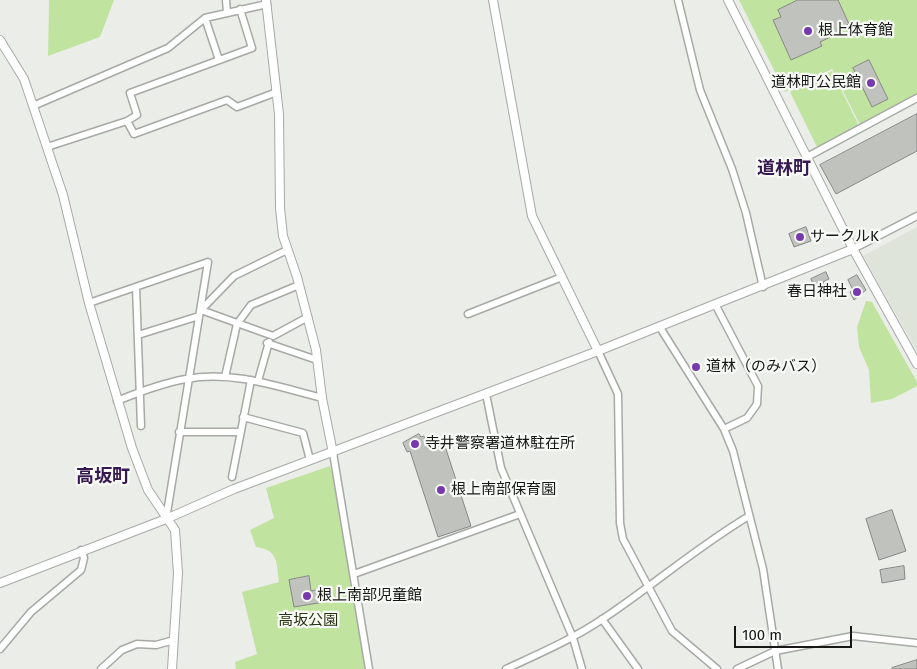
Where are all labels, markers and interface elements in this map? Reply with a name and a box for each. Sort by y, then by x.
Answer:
place label: 根上体育館 [818,22,893,40]
marker: 根上体育館 [802,25,814,37]
place label: 道林町公民館 [771,74,861,92]
marker: 道林町公民館 [865,77,877,89]
district label: 道林町 [757,158,811,180]
place label: サークルK [810,228,879,246]
marker: サークルK [794,231,806,243]
place label: 春日神社 [787,283,847,301]
marker: 春日神社 [851,286,863,298]
place label: 道林（のみバス） [706,358,826,376]
marker: 道林（のみバス） [690,361,702,373]
place label: 寺井警察署道林駐在所 [425,435,575,453]
marker: 寺井警察署道林駐在所 [409,438,421,450]
district label: 高坂町 [76,466,130,488]
place label: 根上南部保育園 [451,481,556,499]
marker: 根上南部保育園 [435,484,447,496]
place label: 根上南部児童館 [317,587,422,605]
marker: 根上南部児童館 [301,590,313,602]
park label: 高坂公園 [278,612,338,630]
scale bar [737,616,854,648]
text: 100 m [742,626,782,644]

